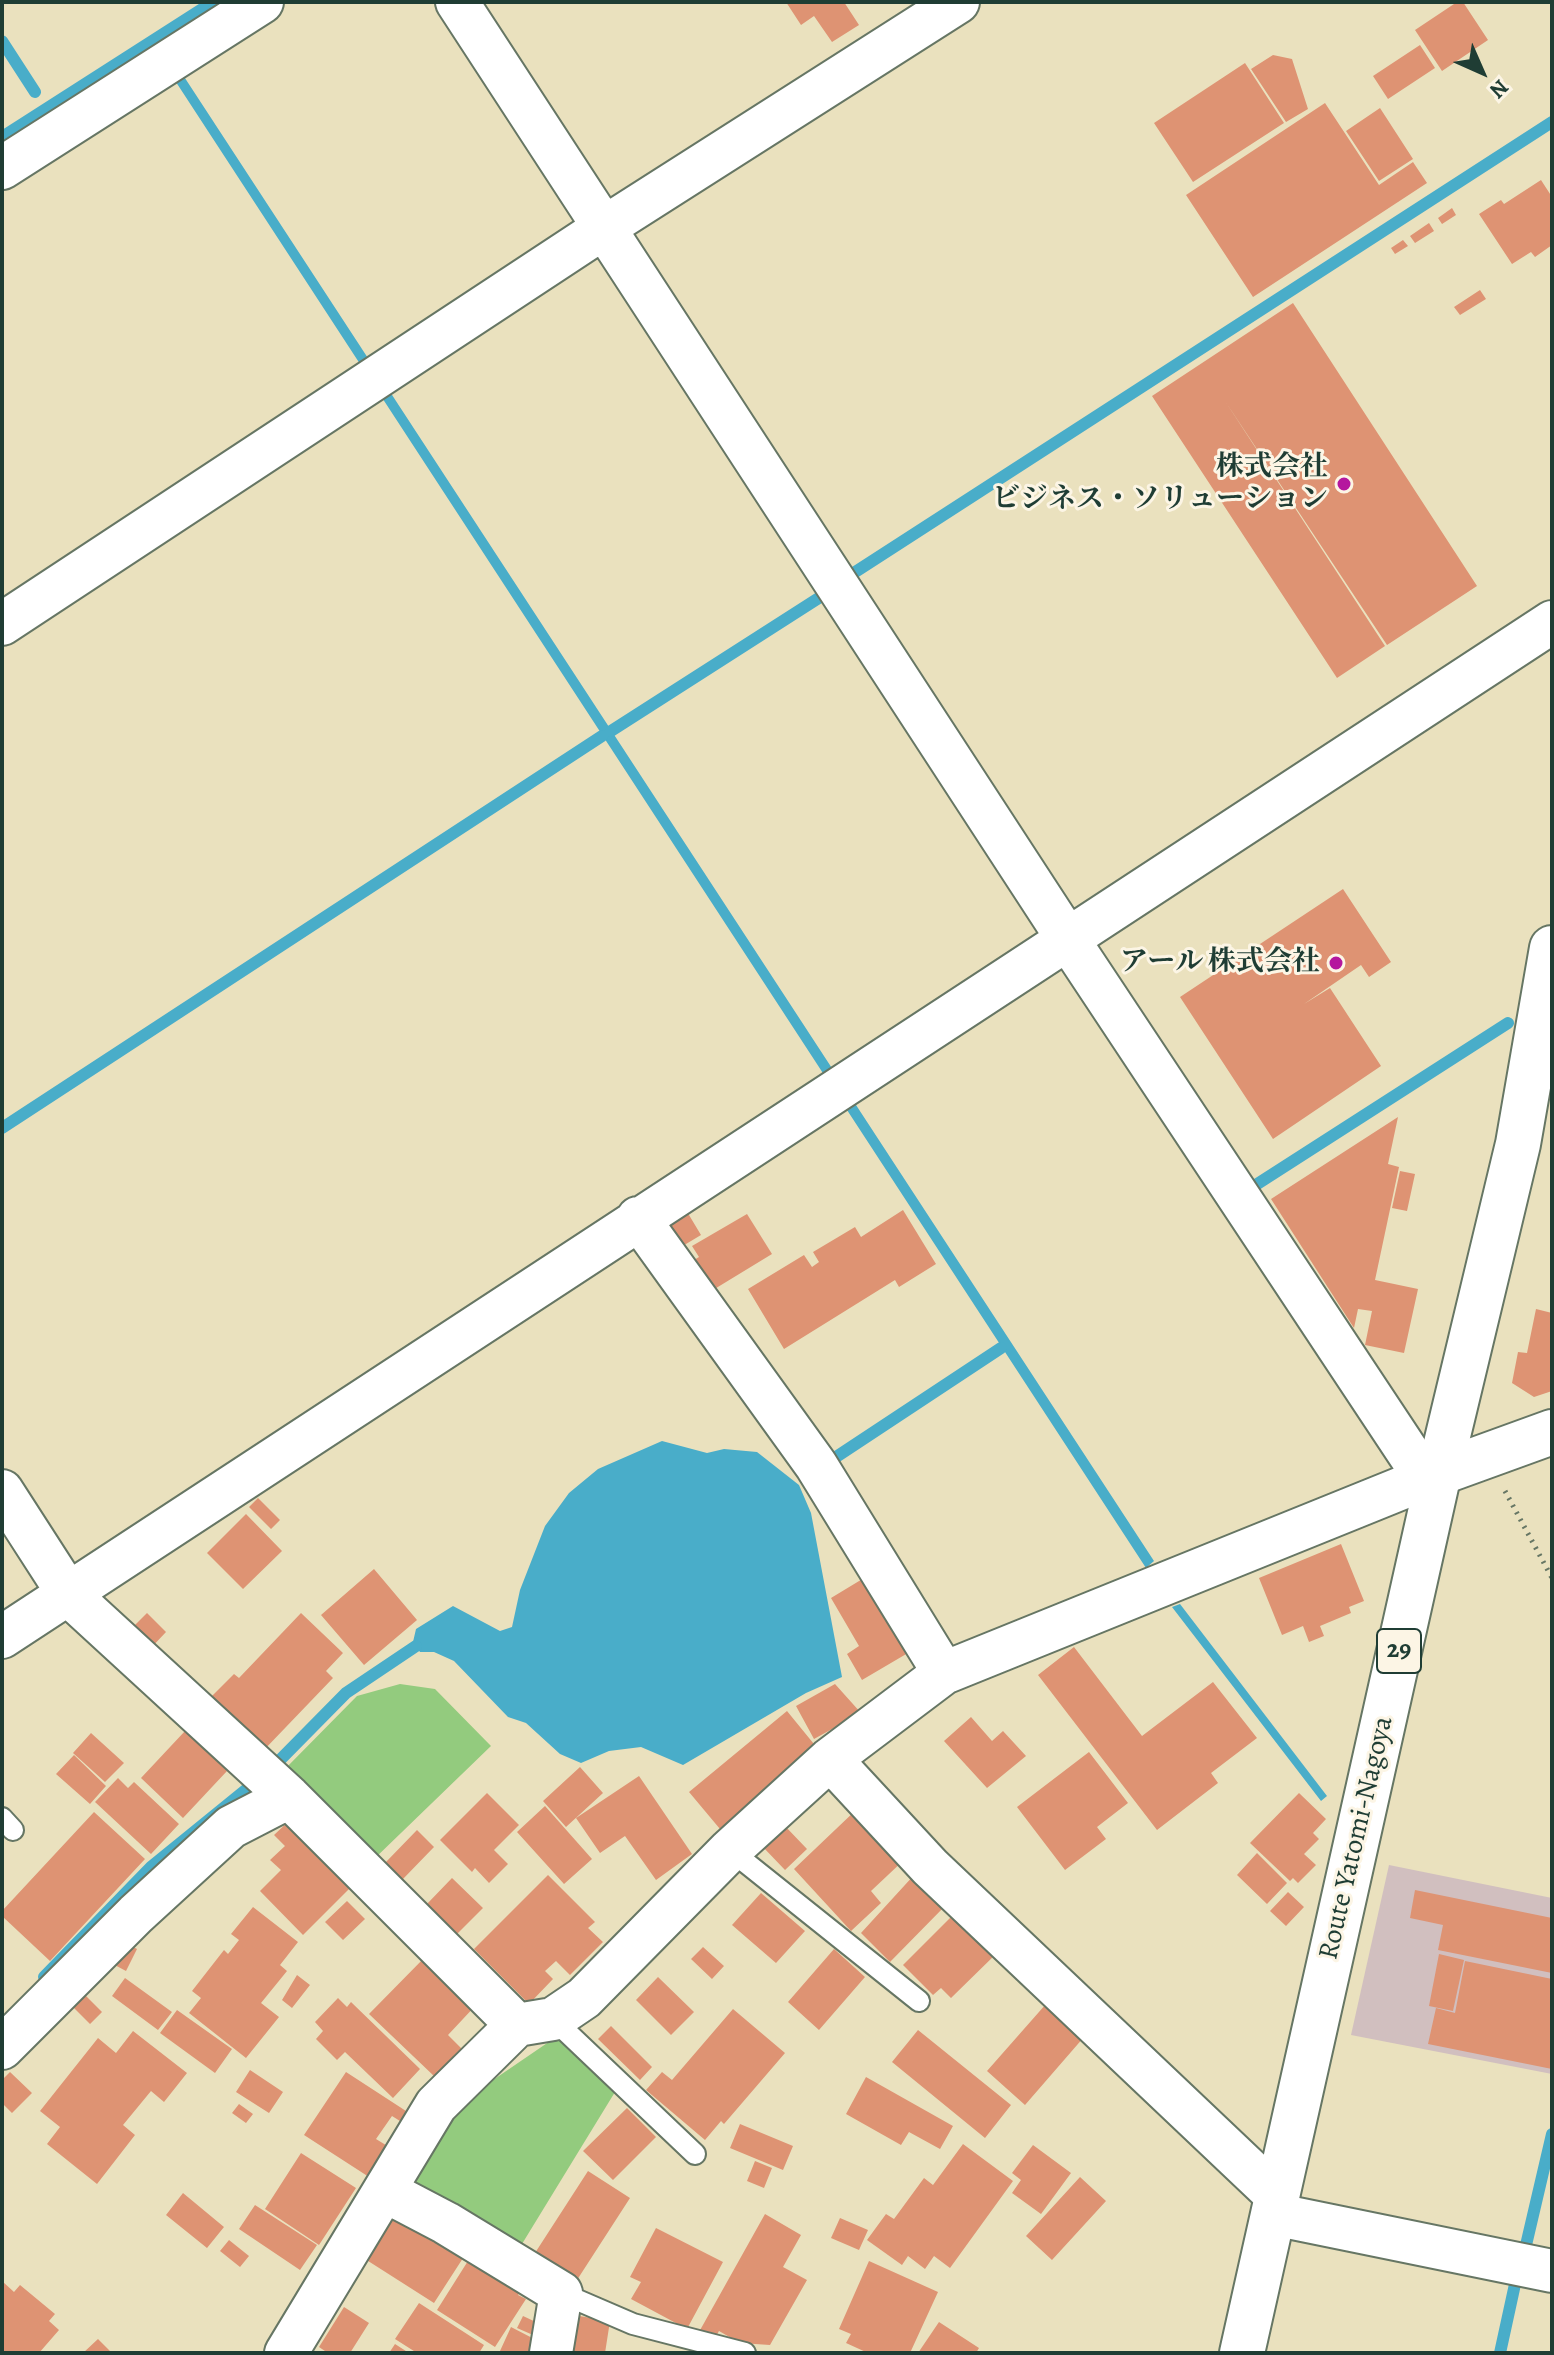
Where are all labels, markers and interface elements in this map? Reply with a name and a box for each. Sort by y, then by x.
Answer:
north arrow [1442,32,1522,112]
text: N [1483,73,1515,105]
place label: 株式会社 ビジネス・ソリューション [992,451,1328,517]
marker: 株式会社 ビジネス・ソリューション [1335,475,1353,493]
place label: アール 株式会社 [1120,946,1320,980]
marker: アール 株式会社 [1327,954,1345,972]
road number: 29 [1377,1629,1421,1673]
street label: Route Yatomi-Nagoya [1313,1713,1401,1963]

